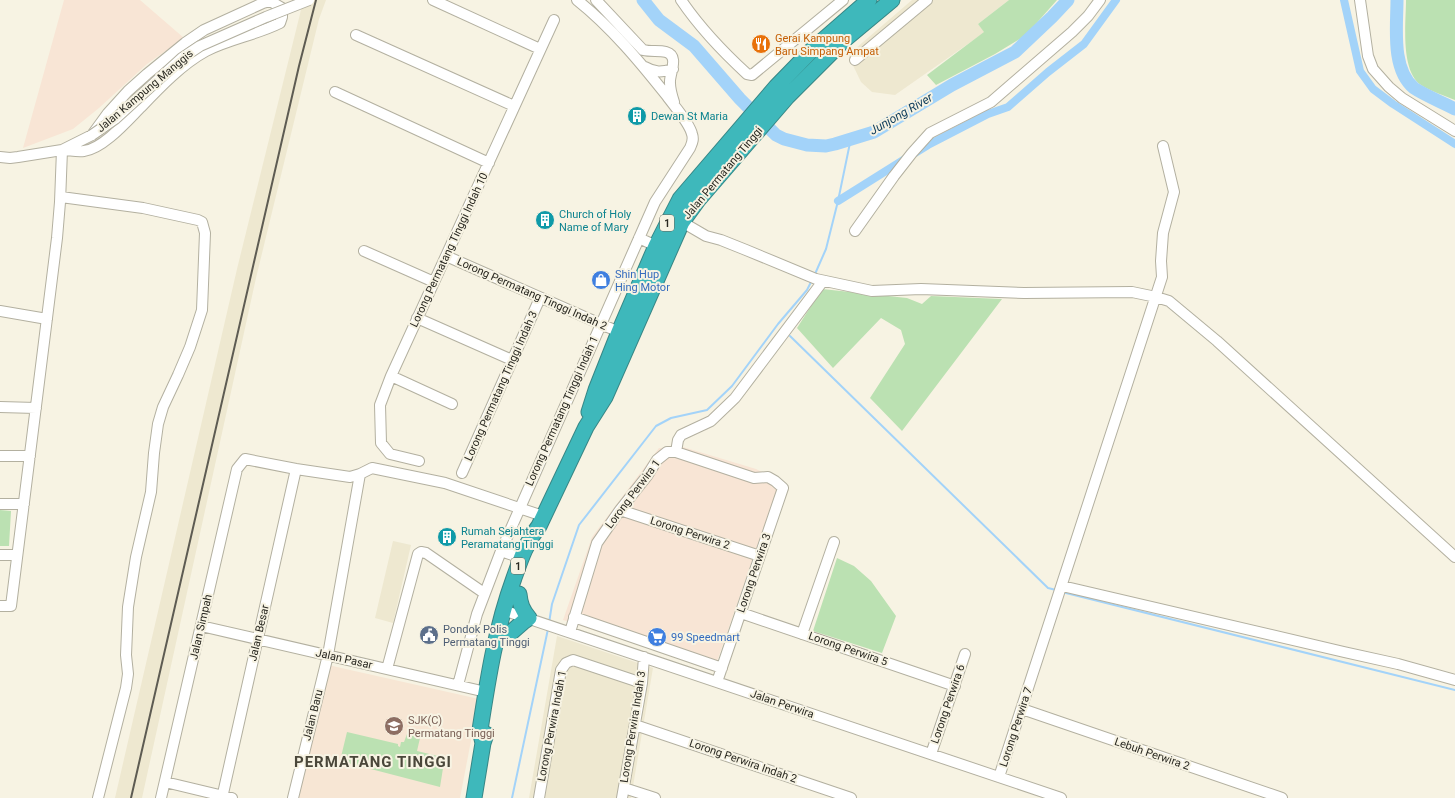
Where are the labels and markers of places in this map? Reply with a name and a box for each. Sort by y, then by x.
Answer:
place label: Gerai Kampung Baru Simpang Ampat [775,32,879,58]
restaurant icon: Gerai Kampung Baru Simpang Ampat [750,33,772,55]
building icon: Dewan St Maria [626,105,648,127]
place label: Dewan St Maria [651,110,728,123]
place label: Church of Holy Name of Mary [559,208,632,234]
building icon: Church of Holy Name of Mary [534,209,556,231]
place label: Shin Hup Hing Motor [615,268,670,294]
shop icon: Shin Hup Hing Motor [590,269,612,291]
place label: Rumah Sejahtera Peramatang Tinggi [461,525,554,551]
building icon: Rumah Sejahtera Peramatang Tinggi [436,526,458,548]
place label: Pondok Polis Permatang Tinggi [443,623,530,649]
public building icon: Pondok Polis Permatang Tinggi [418,624,440,646]
supermarket icon: 99 Speedmart [646,626,668,648]
place label: 99 Speedmart [671,631,740,644]
place label: SJK(C) Permatang Tinggi [408,714,495,740]
school or university icon: SJK(C) Permatang Tinggi [383,715,405,737]

